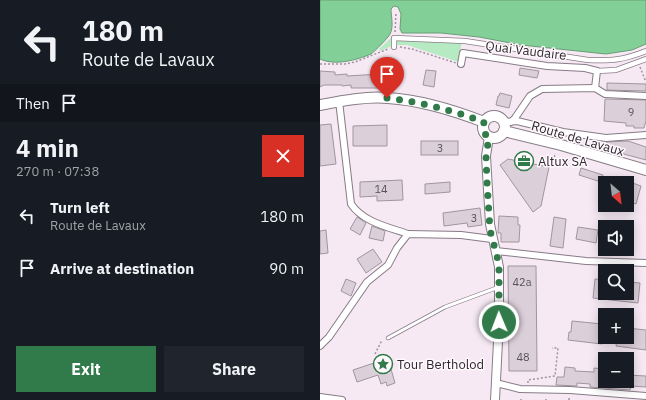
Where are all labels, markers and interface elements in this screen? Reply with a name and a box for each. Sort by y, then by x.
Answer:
text: 180 m [82,12,164,49]
icon: left [16,16,68,68]
street label: Quai Vaudaire [485,37,567,64]
text: Route de Lavaux [82,48,215,71]
pin [370,57,404,98]
icon: arrive [376,63,398,85]
icon: arrive [58,92,80,114]
text: Then [16,94,50,113]
house number: 9 [628,105,634,119]
street label: Route de Lavaux [529,117,627,160]
text: 4 min [16,132,79,164]
button: close [262,135,304,177]
house number: 3 [437,141,443,155]
office icon: Altux SA [513,150,535,172]
place label: Altux SA [538,153,588,170]
text: 270 m · 07:38 [16,163,99,180]
north arrow [598,176,634,212]
map controls [598,176,634,388]
house number: 14 [374,182,388,196]
text: Turn left [50,198,110,217]
icon: left [16,205,38,227]
text: 180 m [260,207,304,226]
house number: 3 [471,211,477,225]
text: Route de Lavaux [50,217,146,234]
button: sound [598,220,634,256]
icon: arrive [16,257,38,279]
text: Arrive at destination [50,259,194,278]
text: 90 m [269,259,304,278]
button: search [598,264,634,300]
house number: 42a [512,275,532,289]
position arrow [478,301,520,343]
button: + [598,308,634,344]
button: Exit [16,346,156,392]
button: Share [164,346,304,392]
house number: 48 [516,350,530,364]
button: − [598,352,634,388]
place icon: Tour Bertholod [372,353,394,375]
place label: Tour Bertholod [397,356,484,373]

